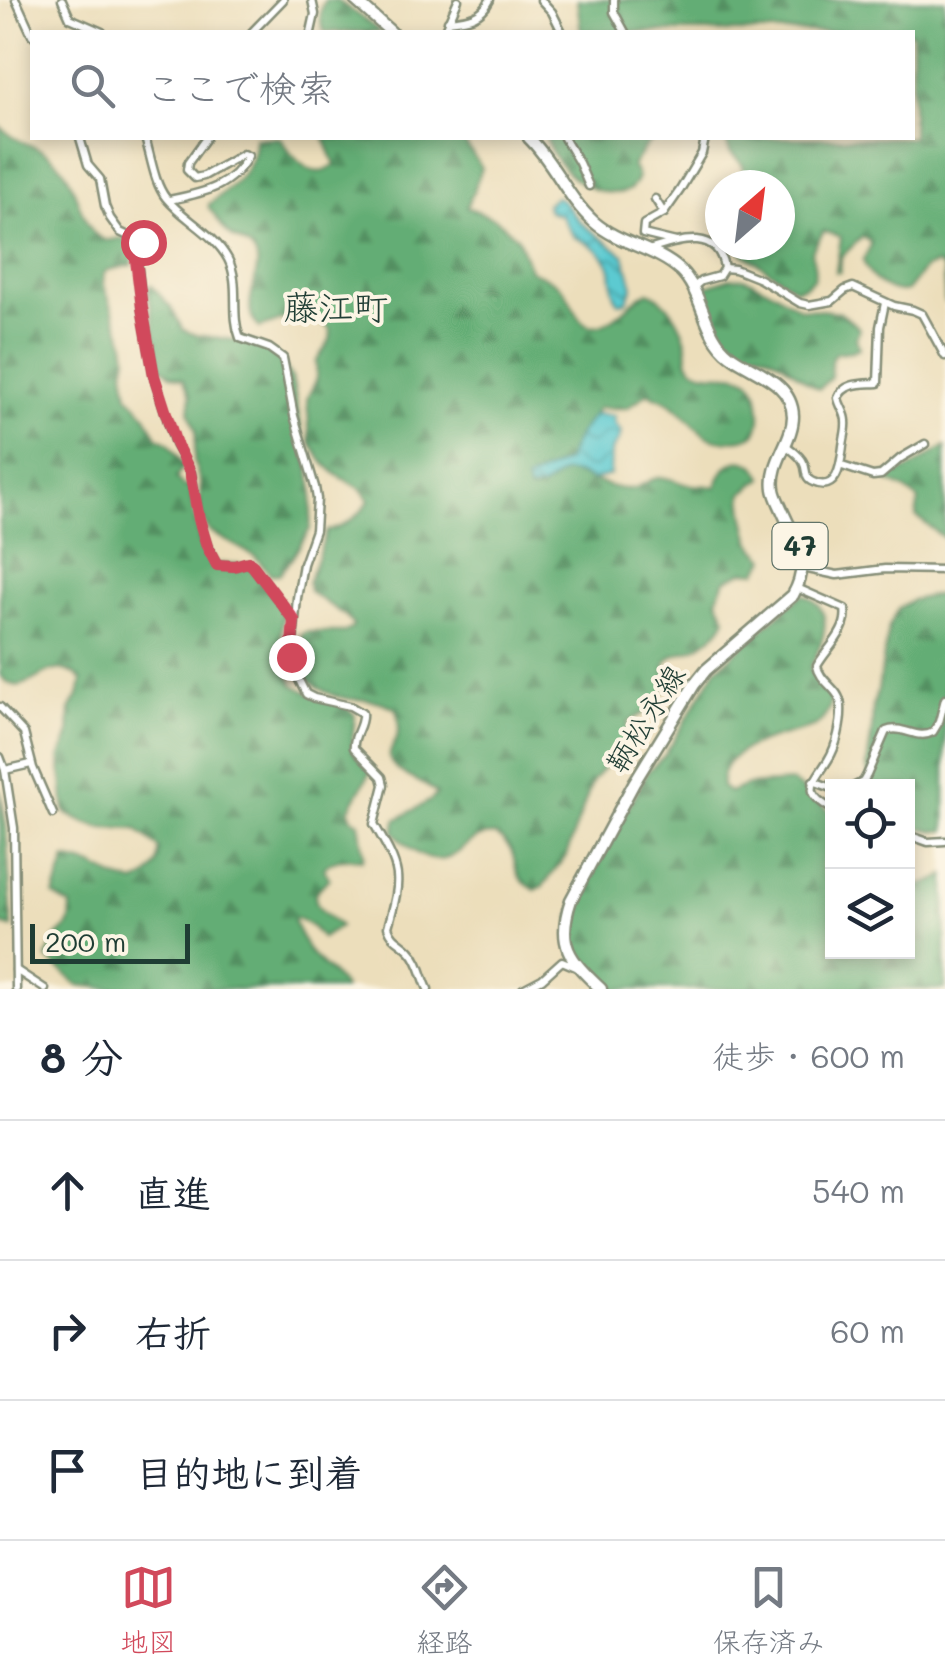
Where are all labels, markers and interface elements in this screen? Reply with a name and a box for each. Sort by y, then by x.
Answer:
search box [30,30,915,140]
icon: search [65,58,120,113]
text: ここで検索 [145,62,335,112]
north arrow [705,170,795,260]
route start [121,220,167,266]
district label: 藤江町 [283,283,389,329]
road number: 47 [772,523,828,569]
route end [269,635,315,681]
street label: 鞆松永線 [596,656,693,779]
map controls [825,779,915,959]
button: locate [825,779,915,869]
button: layers [825,869,915,959]
scale bar [30,919,190,964]
text: 200 m [45,923,126,959]
text: 8 分 [40,1029,123,1084]
text: 徒歩 · 600 m [712,1034,905,1076]
icon: ahead [40,1163,95,1218]
text: 直進 [135,1167,211,1217]
text: 540 m [812,1169,905,1211]
icon: right [40,1303,95,1358]
text: 右折 [135,1307,211,1357]
text: 60 m [830,1309,905,1351]
icon: arrive [40,1443,95,1498]
text: 目的地に到着 [135,1447,363,1497]
tab: 地図 [120,1560,176,1660]
tab: 経路 [416,1560,473,1660]
tab: 保存済み [713,1560,825,1660]

